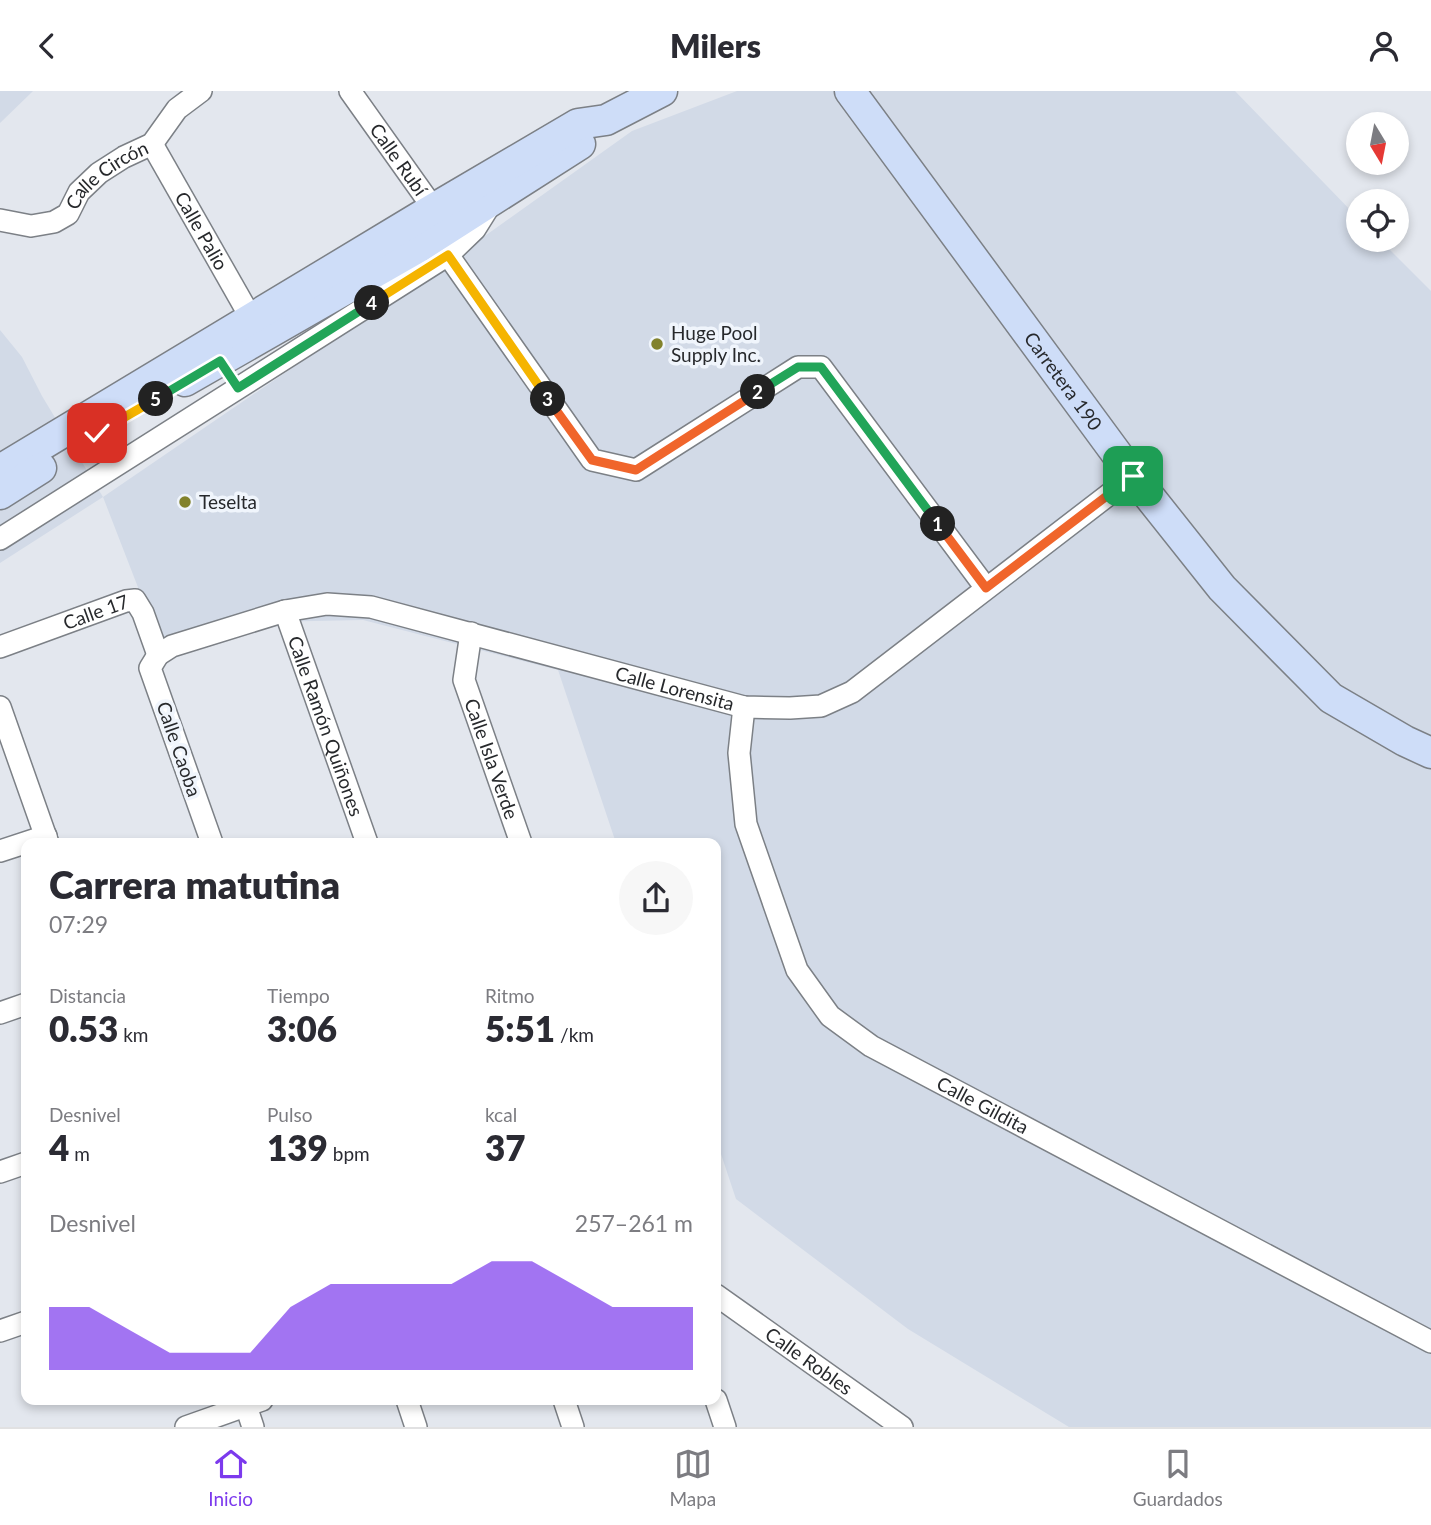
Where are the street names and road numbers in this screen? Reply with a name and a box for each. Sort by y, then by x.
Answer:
street label: Calle Rubí [366,119,433,201]
street label: Calle Circón [60,136,151,213]
street label: Calle Palio [171,187,233,274]
street label: Carretera 190 [1020,327,1107,435]
street label: Calle 17 [60,589,132,634]
street label: Calle Ramón Quiñones [284,633,369,819]
street label: Calle Lorensita [613,661,737,715]
street label: Calle Isla Verde [460,695,524,822]
street label: Calle Caoba [152,698,206,799]
street label: Calle Gildita [933,1071,1033,1138]
street label: Calle Robles [761,1322,857,1399]

